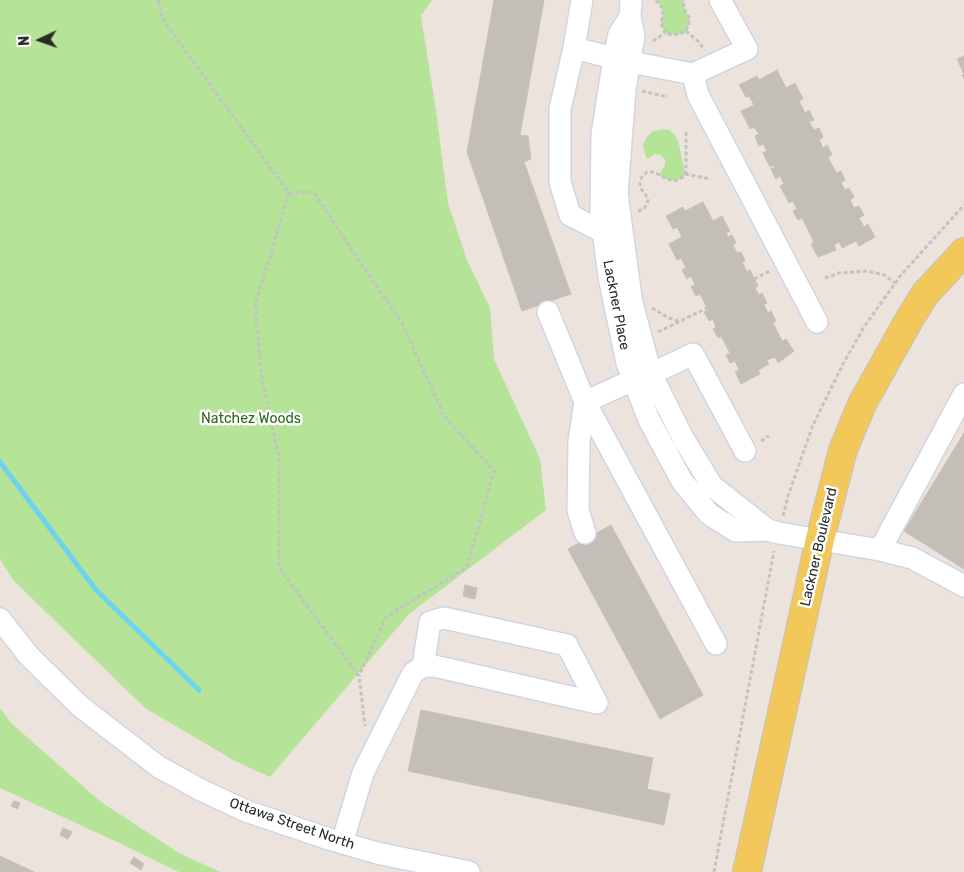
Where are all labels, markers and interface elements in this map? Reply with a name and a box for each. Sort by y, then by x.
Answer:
north arrow [15,15,65,65]
text: N [16,35,33,46]
street label: Lackner Place [599,259,633,351]
park label: Natchez Woods [201,411,301,427]
street label: Lackner Boulevard [797,486,841,608]
street label: Ottawa Street North [227,795,357,853]

